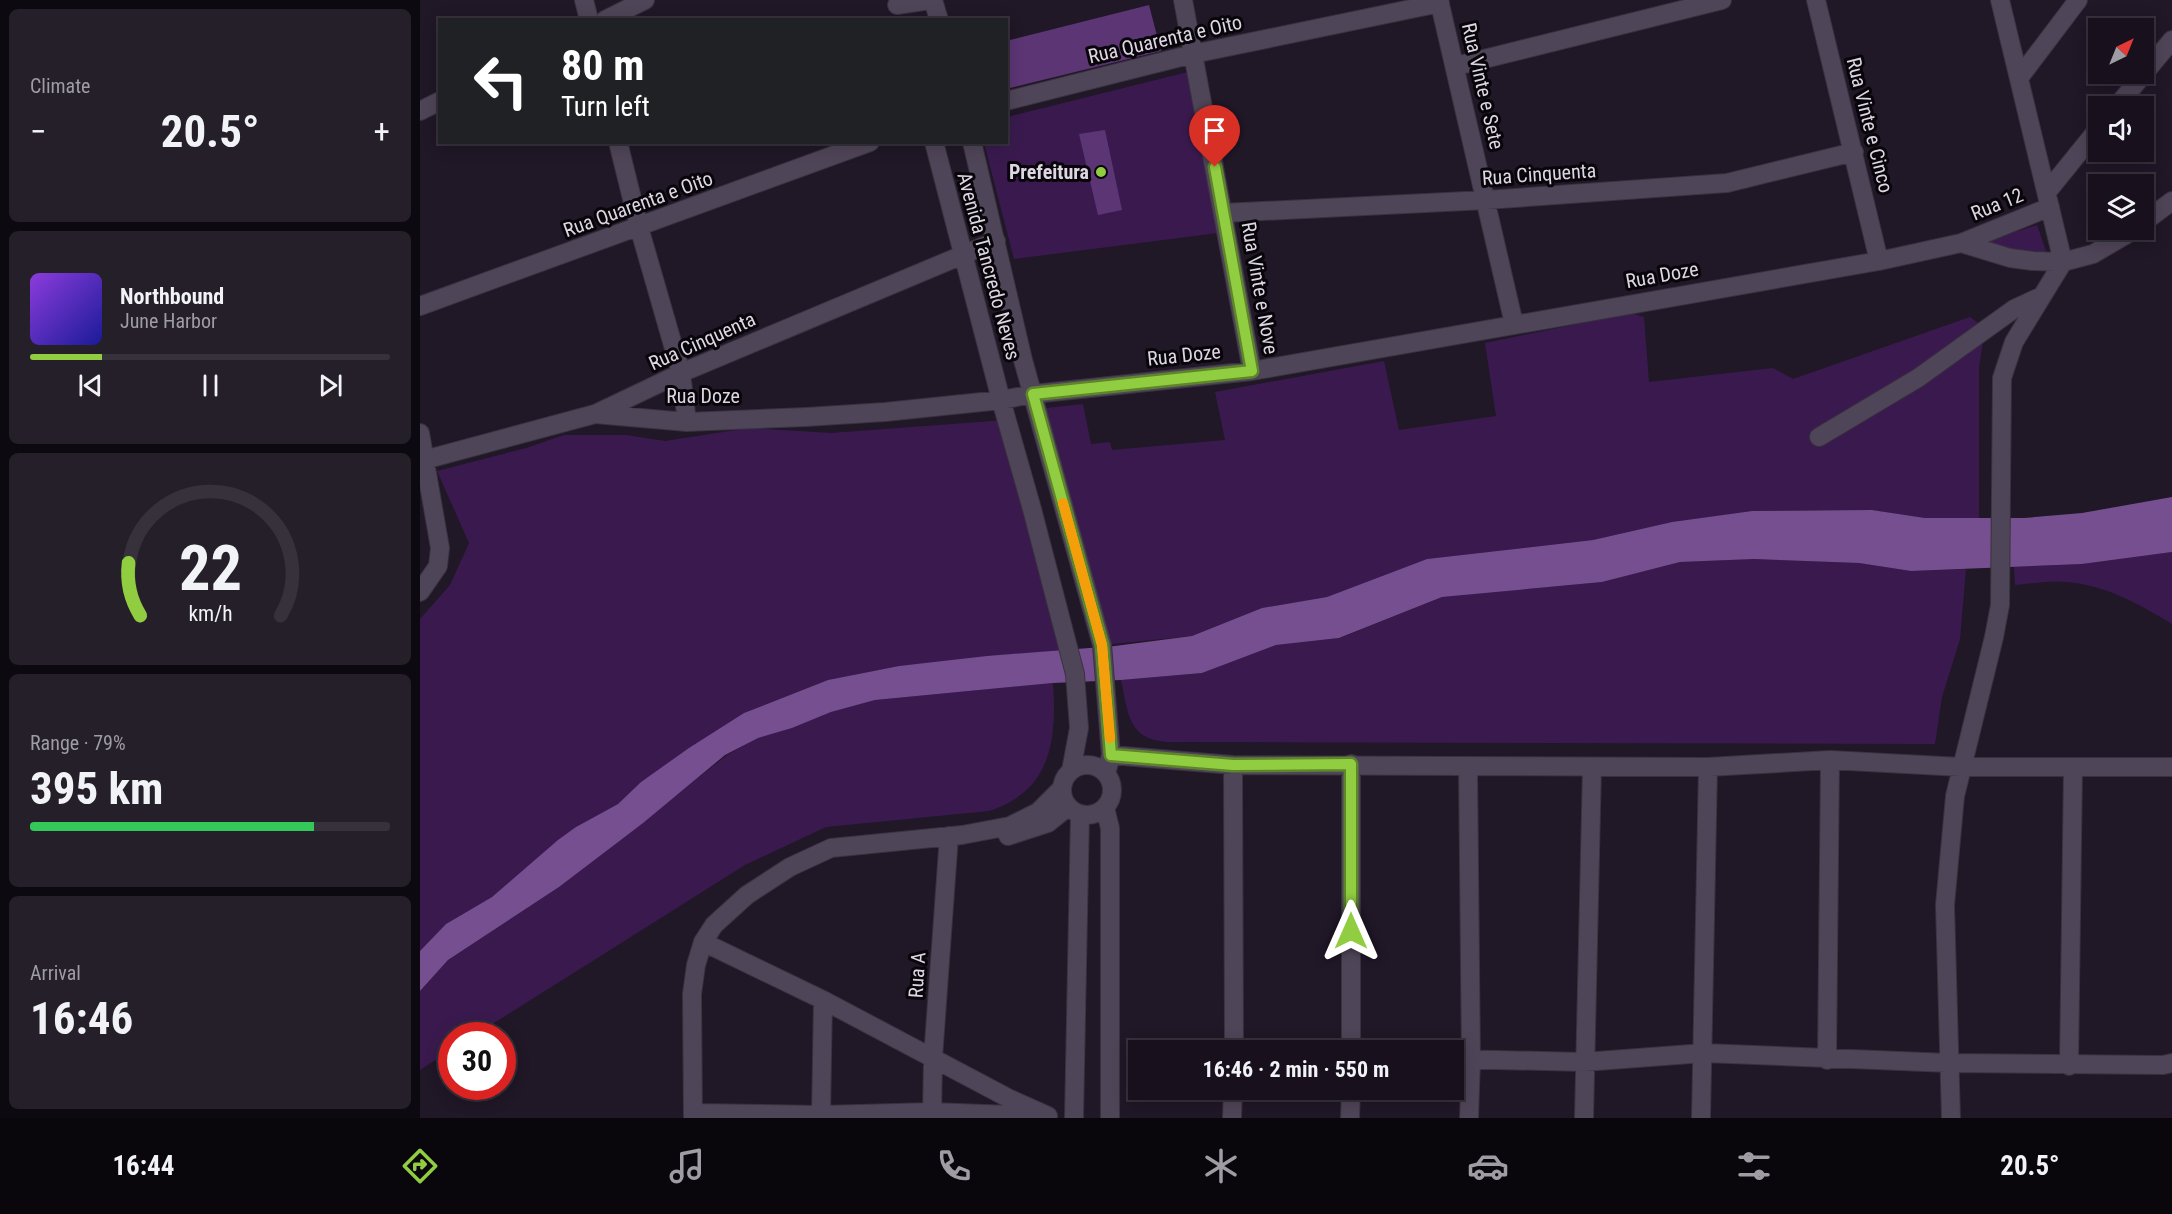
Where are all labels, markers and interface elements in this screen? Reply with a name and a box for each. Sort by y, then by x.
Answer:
street label: Rua Quarenta e Oito [1086,10,1244,68]
north arrow [2088,18,2154,84]
map controls [2088,18,2154,240]
street label: Rua Vinte e Sete [1457,21,1509,151]
text: 80 m [561,41,644,90]
icon: left [462,42,540,120]
street label: Rua Vinte e Cinco [1842,55,1898,195]
text: Climate [30,74,90,98]
text: Turn left [561,91,650,123]
button: sound [2088,96,2154,162]
text: 20.5° [161,105,259,158]
pin [1189,105,1240,167]
text: − [30,112,47,151]
text: + [374,112,390,151]
icon: arrive [1198,114,1231,147]
street label: Rua Cinquenta [1481,158,1597,190]
place label: Prefeitura [1009,160,1089,184]
marker: Prefeitura [1094,165,1108,179]
street label: Rua Quarenta e Oito [560,166,716,242]
street label: Avenida Tancredo Neves [952,170,1026,362]
button: layers [2088,174,2154,240]
street label: Rua 12 [1967,183,2027,225]
street label: Rua Vinte e Nove [1237,220,1283,356]
street label: Rua Doze [1624,257,1700,293]
text: Northbound [120,284,224,309]
street label: Rua Cinquenta [645,307,759,375]
text: June Harbor [120,309,217,333]
street label: Rua Doze [1146,339,1222,371]
icon: previous [74,369,107,402]
icon: pause [194,369,227,402]
icon: next [314,369,347,402]
street label: Rua Doze [666,384,740,408]
text: 22 [178,532,242,605]
text: km/h [188,601,232,626]
text: Range · 79% [30,731,126,755]
text: 395 km [30,762,163,815]
position arrow [1319,899,1383,963]
street label: Rua A [903,951,931,999]
text: Arrival [30,961,81,985]
text: 16:46 [30,992,133,1045]
speed limit sign: 30 [438,1022,516,1100]
text: 16:46 · 2 min · 550 m [1203,1057,1389,1082]
icon: directions [399,1145,441,1187]
icon: music [666,1145,708,1187]
icon: phone [933,1145,975,1187]
icon: climate [1200,1145,1242,1187]
icon: car [1467,1145,1509,1187]
icon: filters [1733,1145,1775,1187]
text: 16:44 [112,1150,174,1182]
text: 20.5° [2000,1150,2060,1182]

